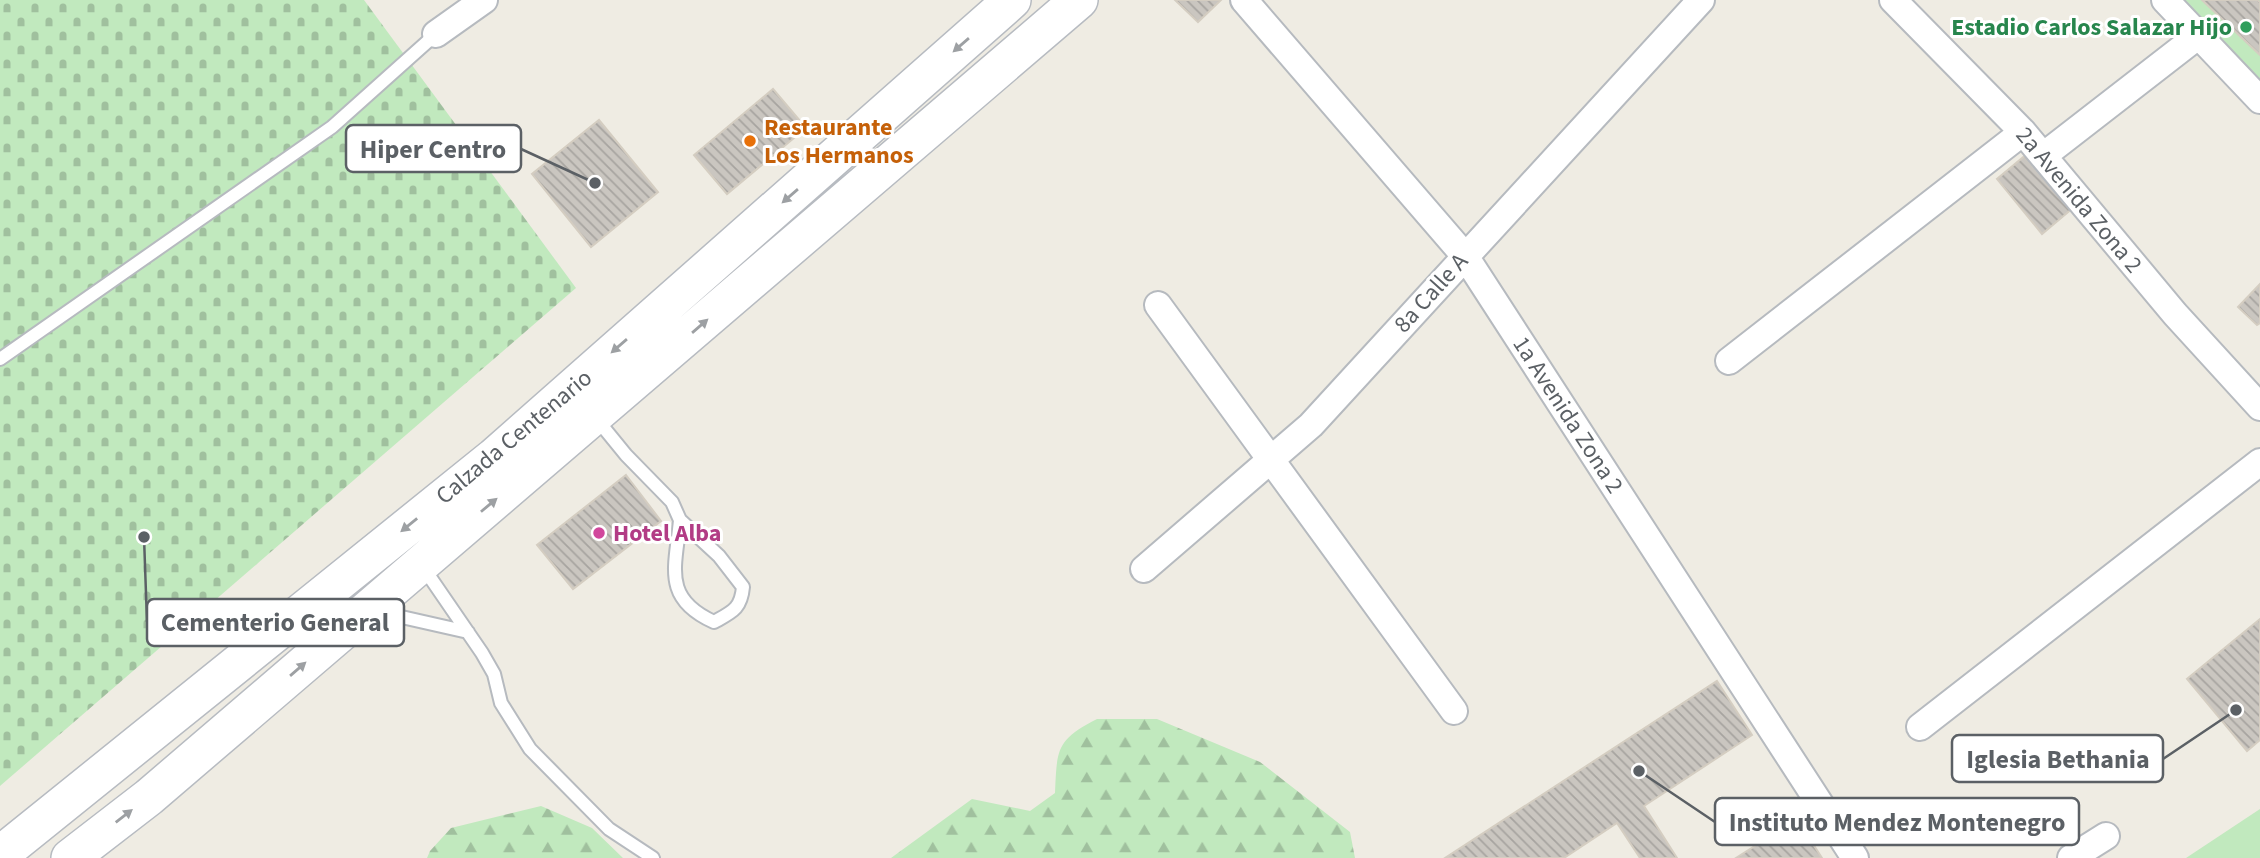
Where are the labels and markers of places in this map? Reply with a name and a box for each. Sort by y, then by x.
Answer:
place label: Estadio Carlos Salazar Hijo [1951,10,2232,45]
marker: Estadio Carlos Salazar Hijo [2238,19,2254,35]
place label: Restaurante Los Hermanos [764,110,914,173]
callout: Hiper Centro [346,125,521,172]
marker: Restaurante Los Hermanos [742,133,758,149]
place label: Hotel Alba [613,516,721,551]
marker: Hotel Alba [591,525,607,541]
callout: Cementerio General [147,599,404,646]
callout: Iglesia Bethania [1952,735,2163,782]
callout: Instituto Mendez Montenegro [1715,798,2079,845]

